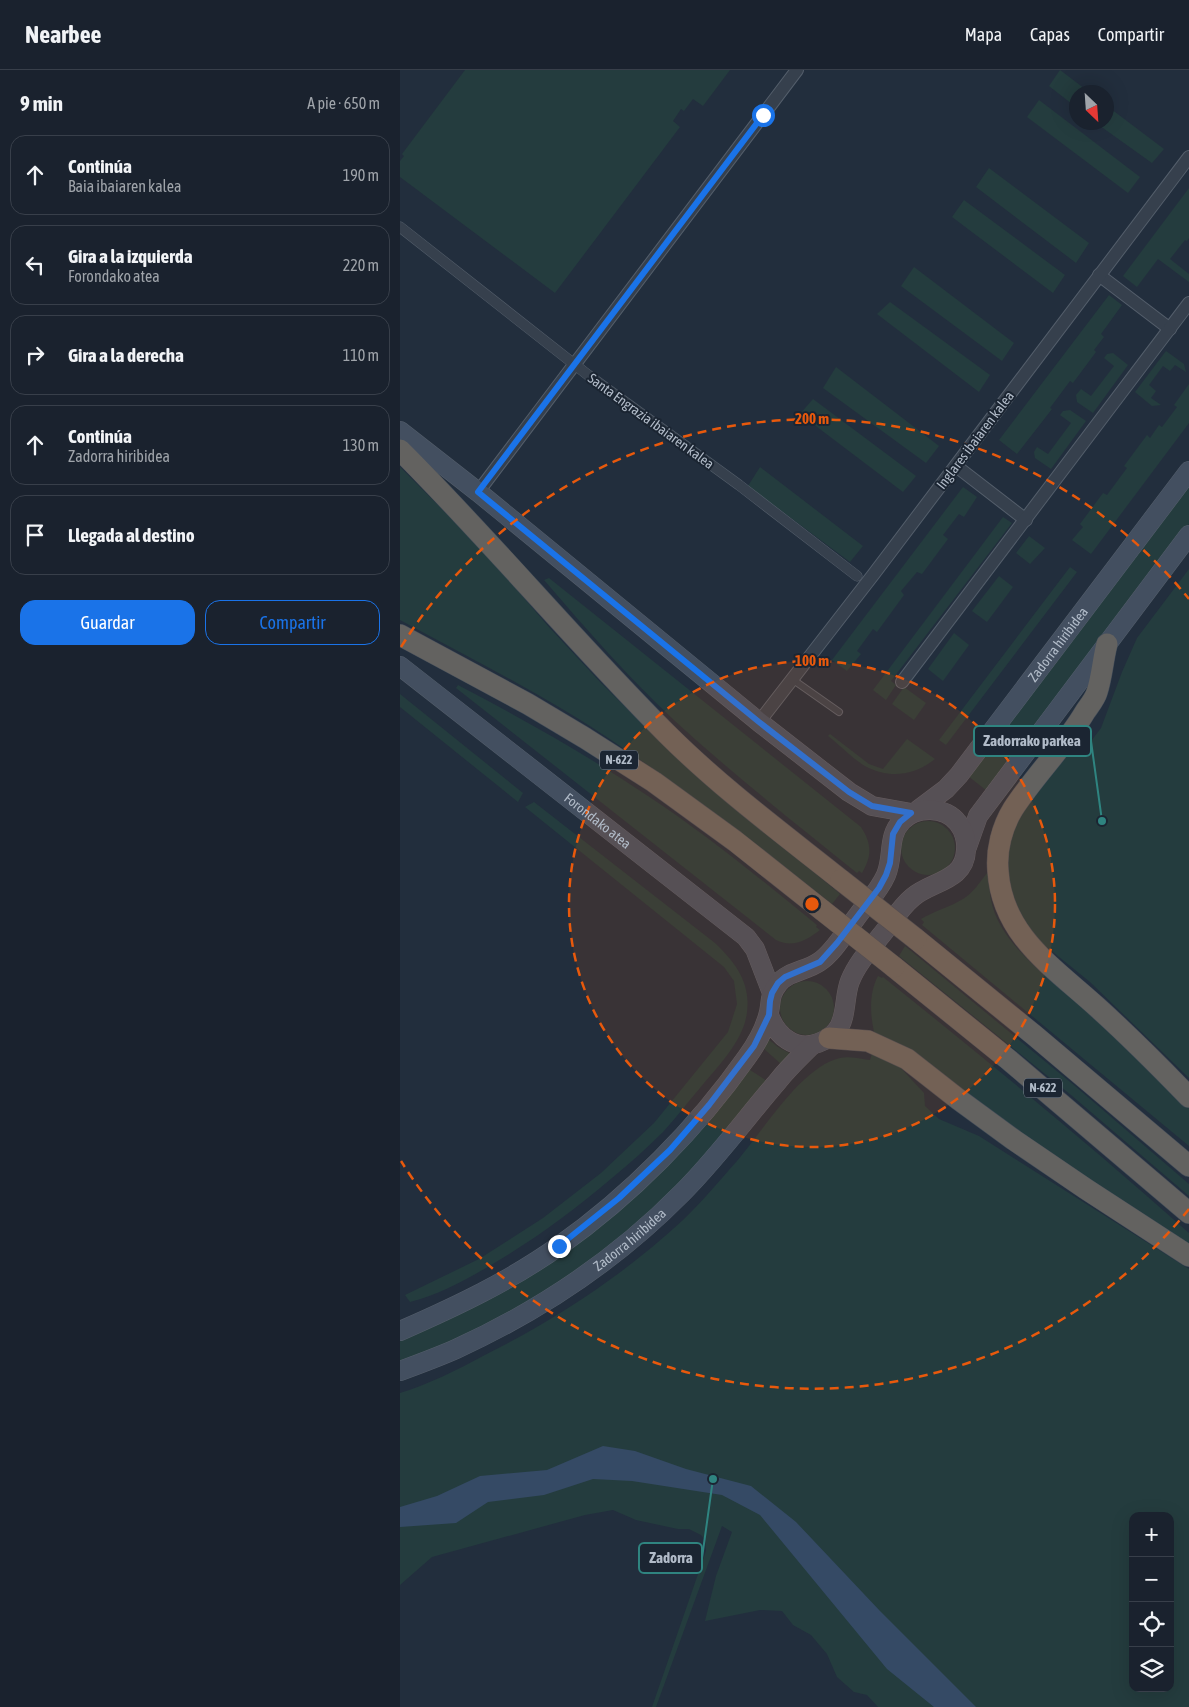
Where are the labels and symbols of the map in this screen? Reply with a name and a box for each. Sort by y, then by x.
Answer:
north arrow [1069,85,1114,130]
route start [752,104,775,127]
street label: Santa Engrazia ibaiaren kalea [585,370,717,472]
street label: Inglares ibaiaren kalea [933,388,1017,492]
text: 200 m [795,410,829,427]
street label: Zadorra hiribidea [1025,604,1091,685]
text: 100 m [795,652,829,669]
callout: Zadorrako parkea [974,726,1091,756]
text: Zadorrako parkea [983,732,1081,749]
road number: N-622 [600,750,638,770]
street label: Forondako atea [561,790,634,852]
centre of rings [803,895,821,913]
road number: N-622 [1024,1078,1062,1098]
street label: Zadorra hiribidea [590,1205,669,1274]
route end [548,1235,571,1258]
callout: Zadorra [639,1543,702,1573]
text: Zadorra [649,1549,693,1566]

